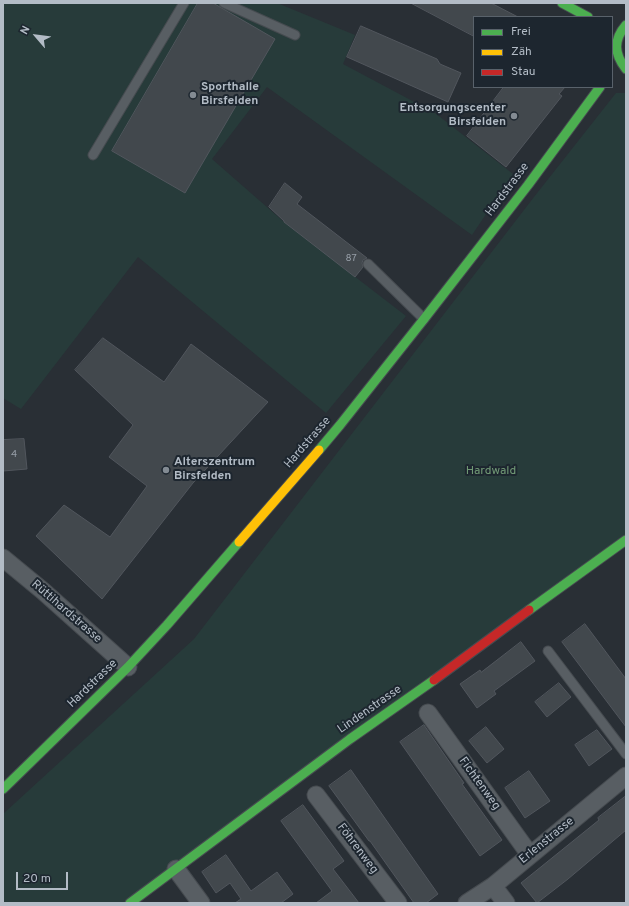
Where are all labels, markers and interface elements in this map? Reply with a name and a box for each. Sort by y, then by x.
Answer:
north arrow [16,16,56,56]
legend [473,16,613,88]
text: N [17,24,33,37]
text: Frei [511,24,531,40]
text: Zäh [511,44,532,60]
text: Stau [511,64,536,80]
place label: Sporthalle Birsfelden [201,81,259,109]
marker: Sporthalle Birsfelden [188,90,198,100]
place label: Entsorgungscenter Birsfelden [399,102,506,130]
marker: Entsorgungscenter Birsfelden [509,111,519,121]
street label: Hardstrasse [483,160,533,220]
house number: 87 [345,253,357,265]
street label: Hardstrasse [282,414,334,472]
house number: 4 [11,449,17,461]
place label: Alterszentrum Birsfelden [174,456,255,484]
marker: Alterszentrum Birsfelden [161,465,171,475]
park label: Hardwald [466,465,516,479]
street label: Rüttihardstrasse [28,577,104,647]
street label: Hardstrasse [65,657,121,711]
street label: Lindenstrasse [335,683,405,737]
street label: Fichtenweg [455,755,503,813]
street label: Erlenstrasse [517,815,577,867]
street label: Föhrenweg [333,821,381,877]
scale bar [18,864,70,890]
text: 20 m [23,871,51,887]

